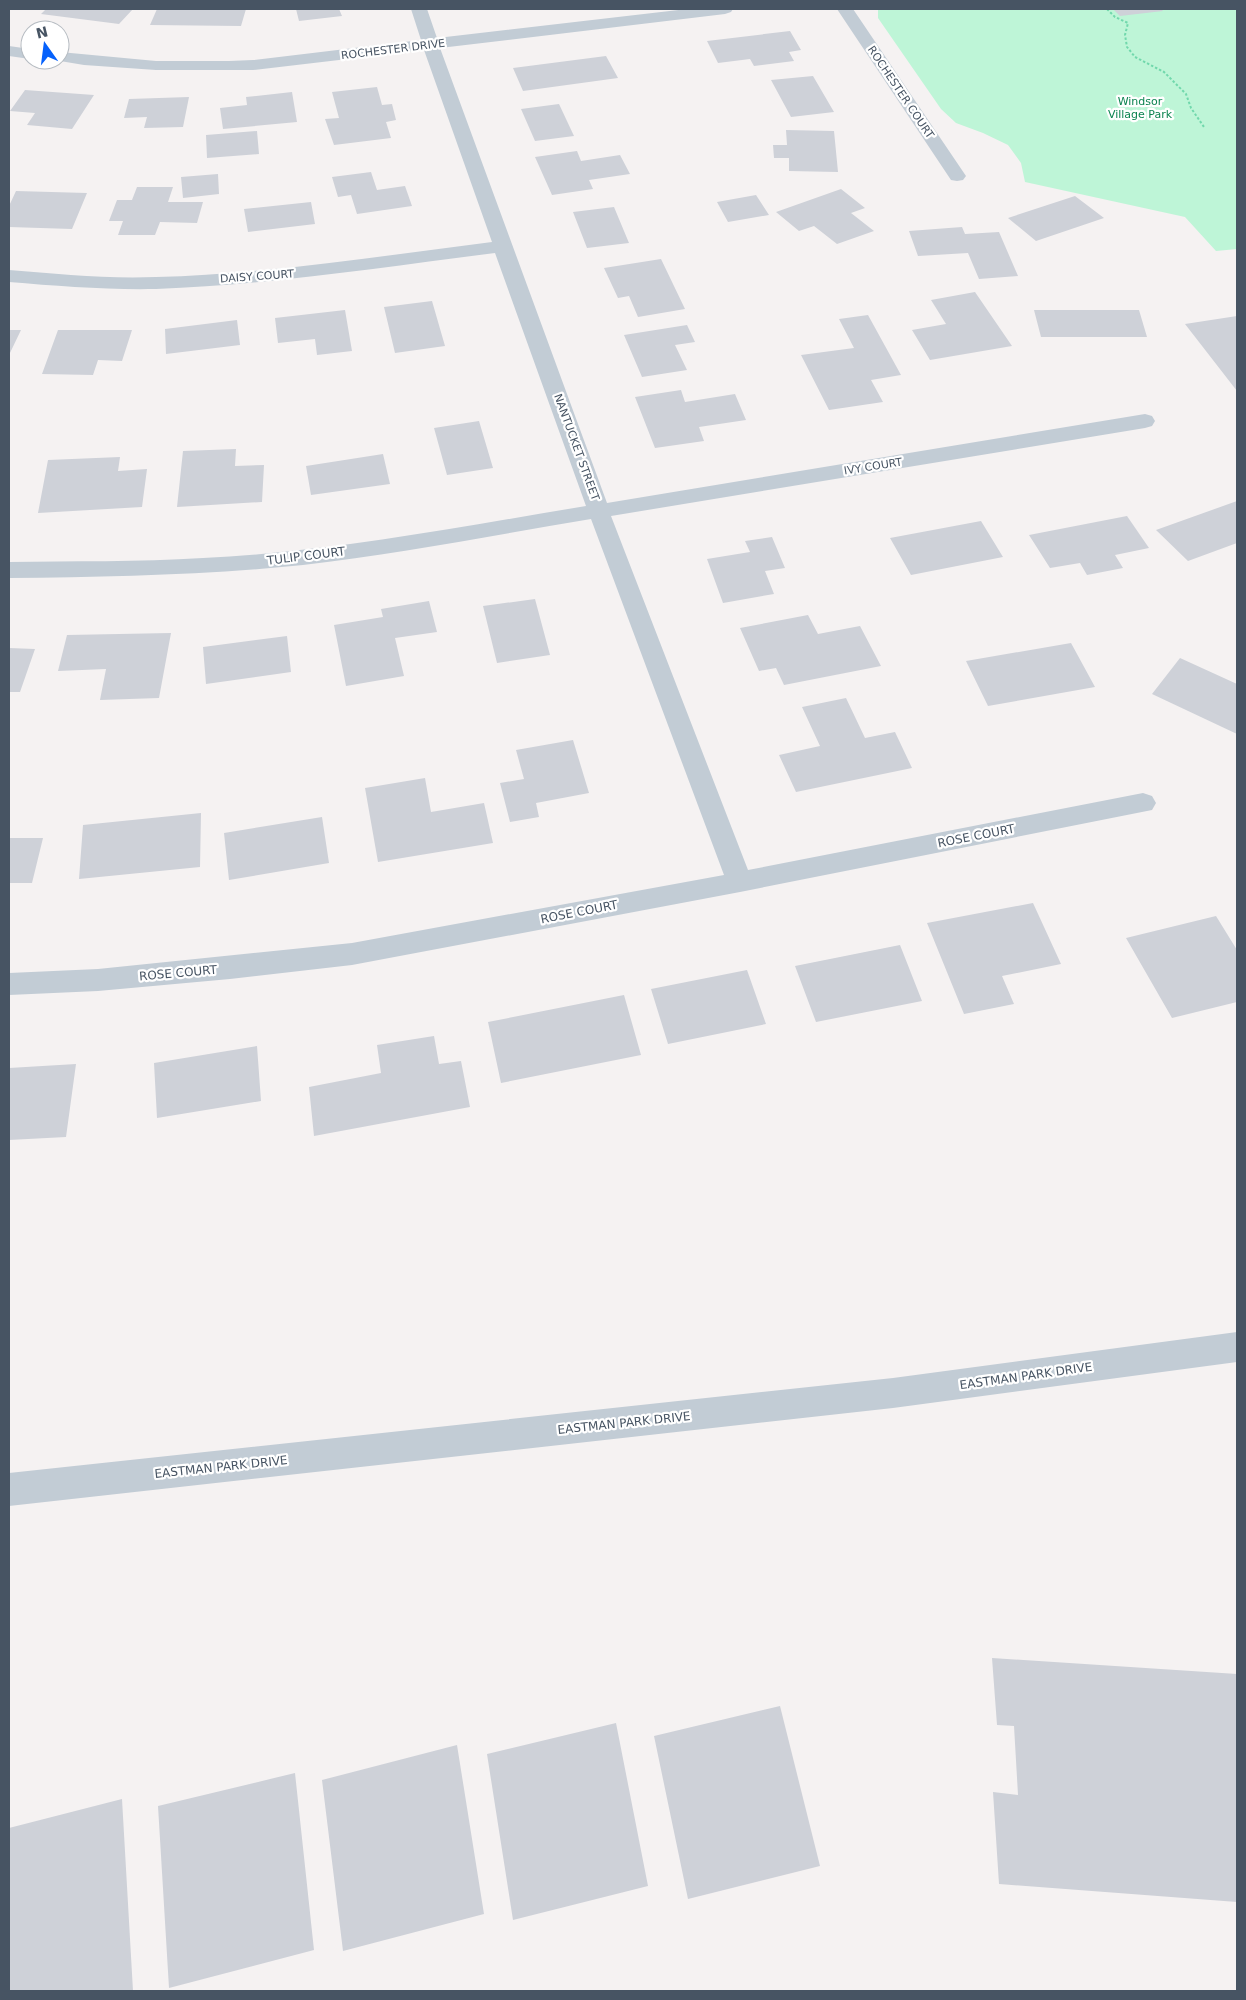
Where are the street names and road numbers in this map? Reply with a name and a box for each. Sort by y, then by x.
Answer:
street label: ROCHESTER DRIVE [340,37,446,62]
street label: ROCHESTER COURT [865,43,937,141]
street label: DAISY COURT [220,267,295,286]
street label: NANTUCKET STREET [551,392,602,503]
street label: IVY COURT [843,455,903,478]
street label: TULIP COURT [265,544,347,568]
street label: ROSE COURT [936,822,1016,850]
street label: ROSE COURT [539,898,619,926]
street label: ROSE COURT [138,963,218,983]
street label: EASTMAN PARK DRIVE [959,1360,1093,1392]
street label: EASTMAN PARK DRIVE [557,1409,691,1437]
street label: EASTMAN PARK DRIVE [154,1453,288,1481]

